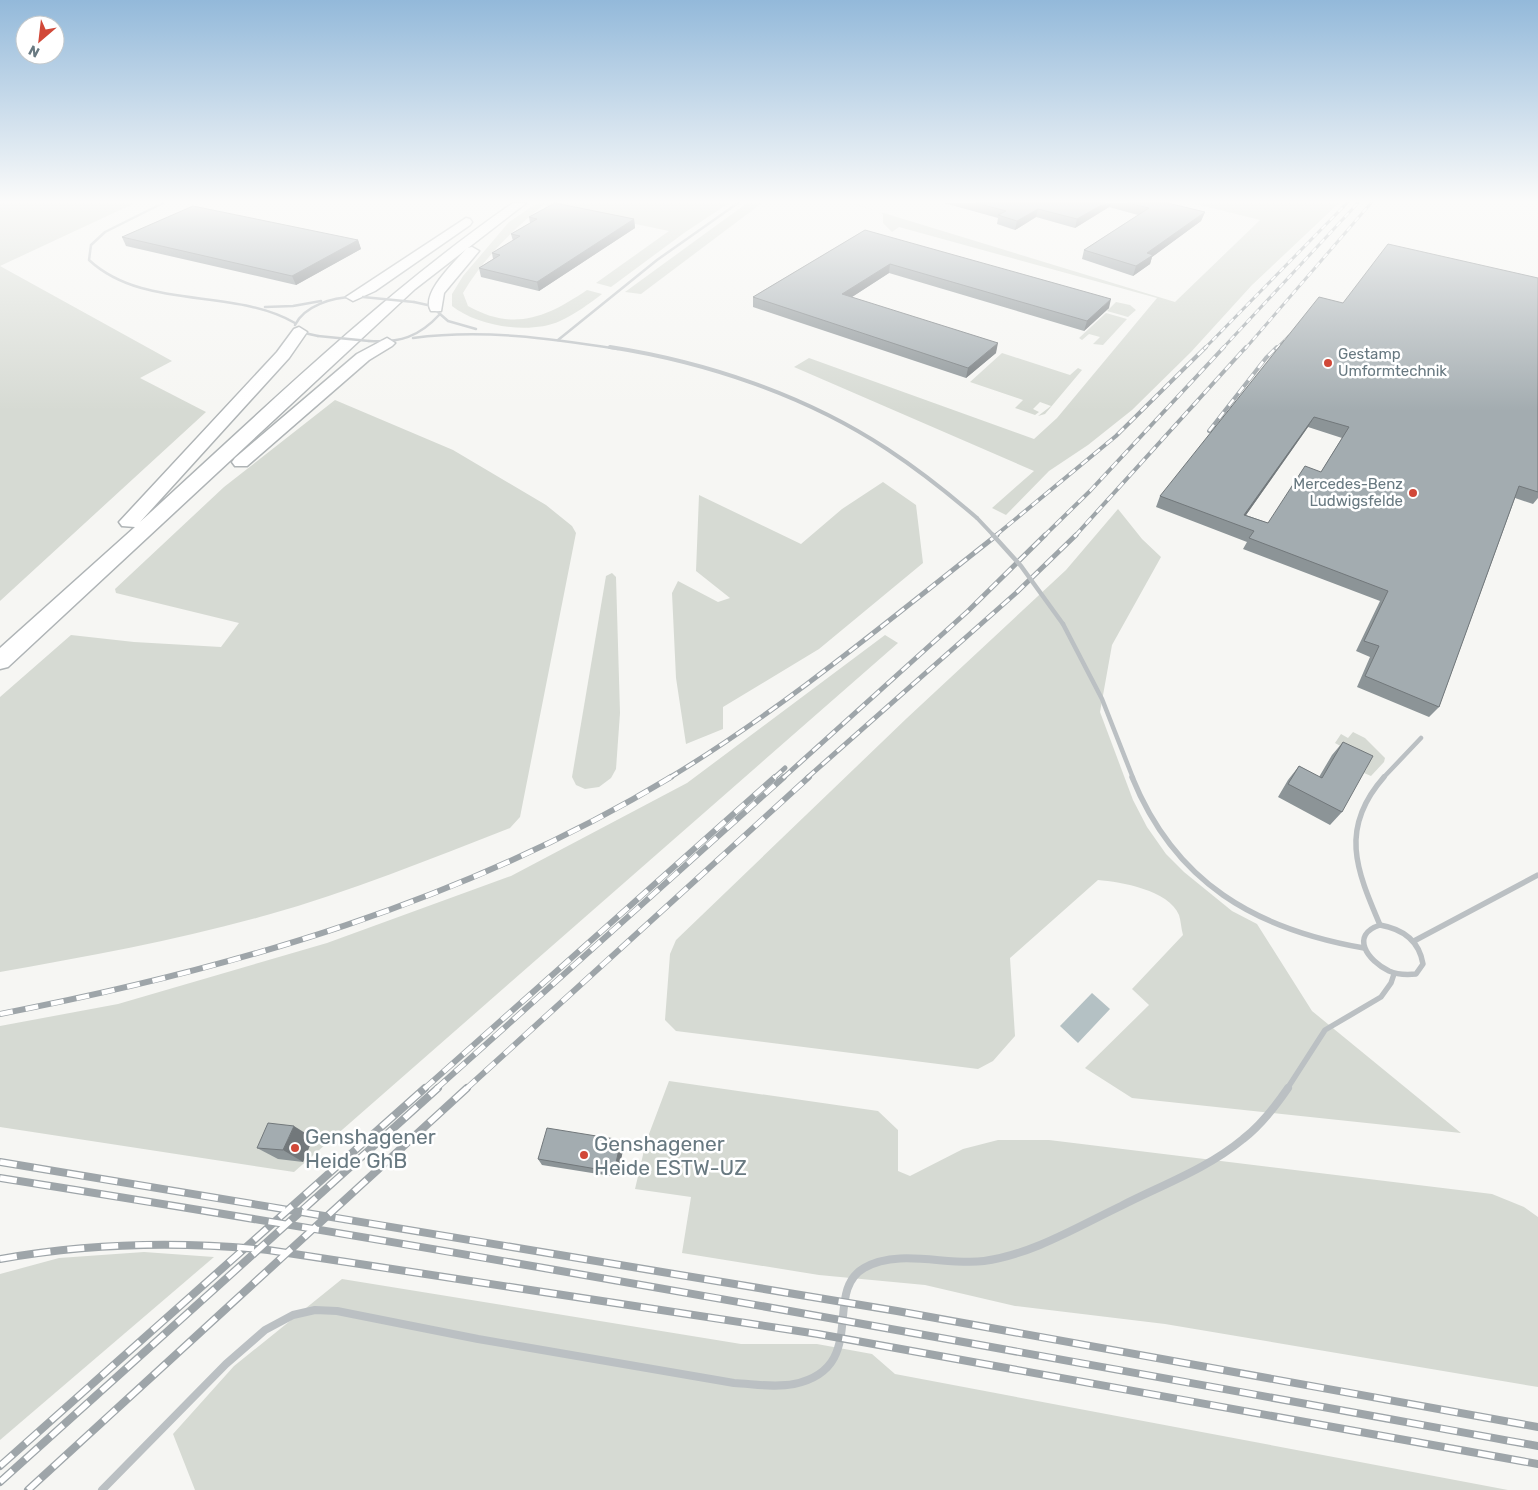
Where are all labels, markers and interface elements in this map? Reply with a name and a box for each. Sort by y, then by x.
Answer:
north arrow [15,15,65,65]
text: N [26,41,43,61]
place label: Gestamp Umformtechnik [1338,345,1447,380]
marker: Gestamp Umformtechnik [1322,357,1334,369]
place label: Mercedes-Benz Ludwigsfelde [1293,475,1403,510]
marker: Mercedes-Benz Ludwigsfelde [1407,487,1419,499]
place label: Genshagener Heide GhB [305,1124,436,1173]
place label: Genshagener Heide ESTW-UZ [594,1131,747,1180]
marker: Genshagener Heide GhB [289,1142,301,1154]
marker: Genshagener Heide ESTW-UZ [578,1149,590,1161]

